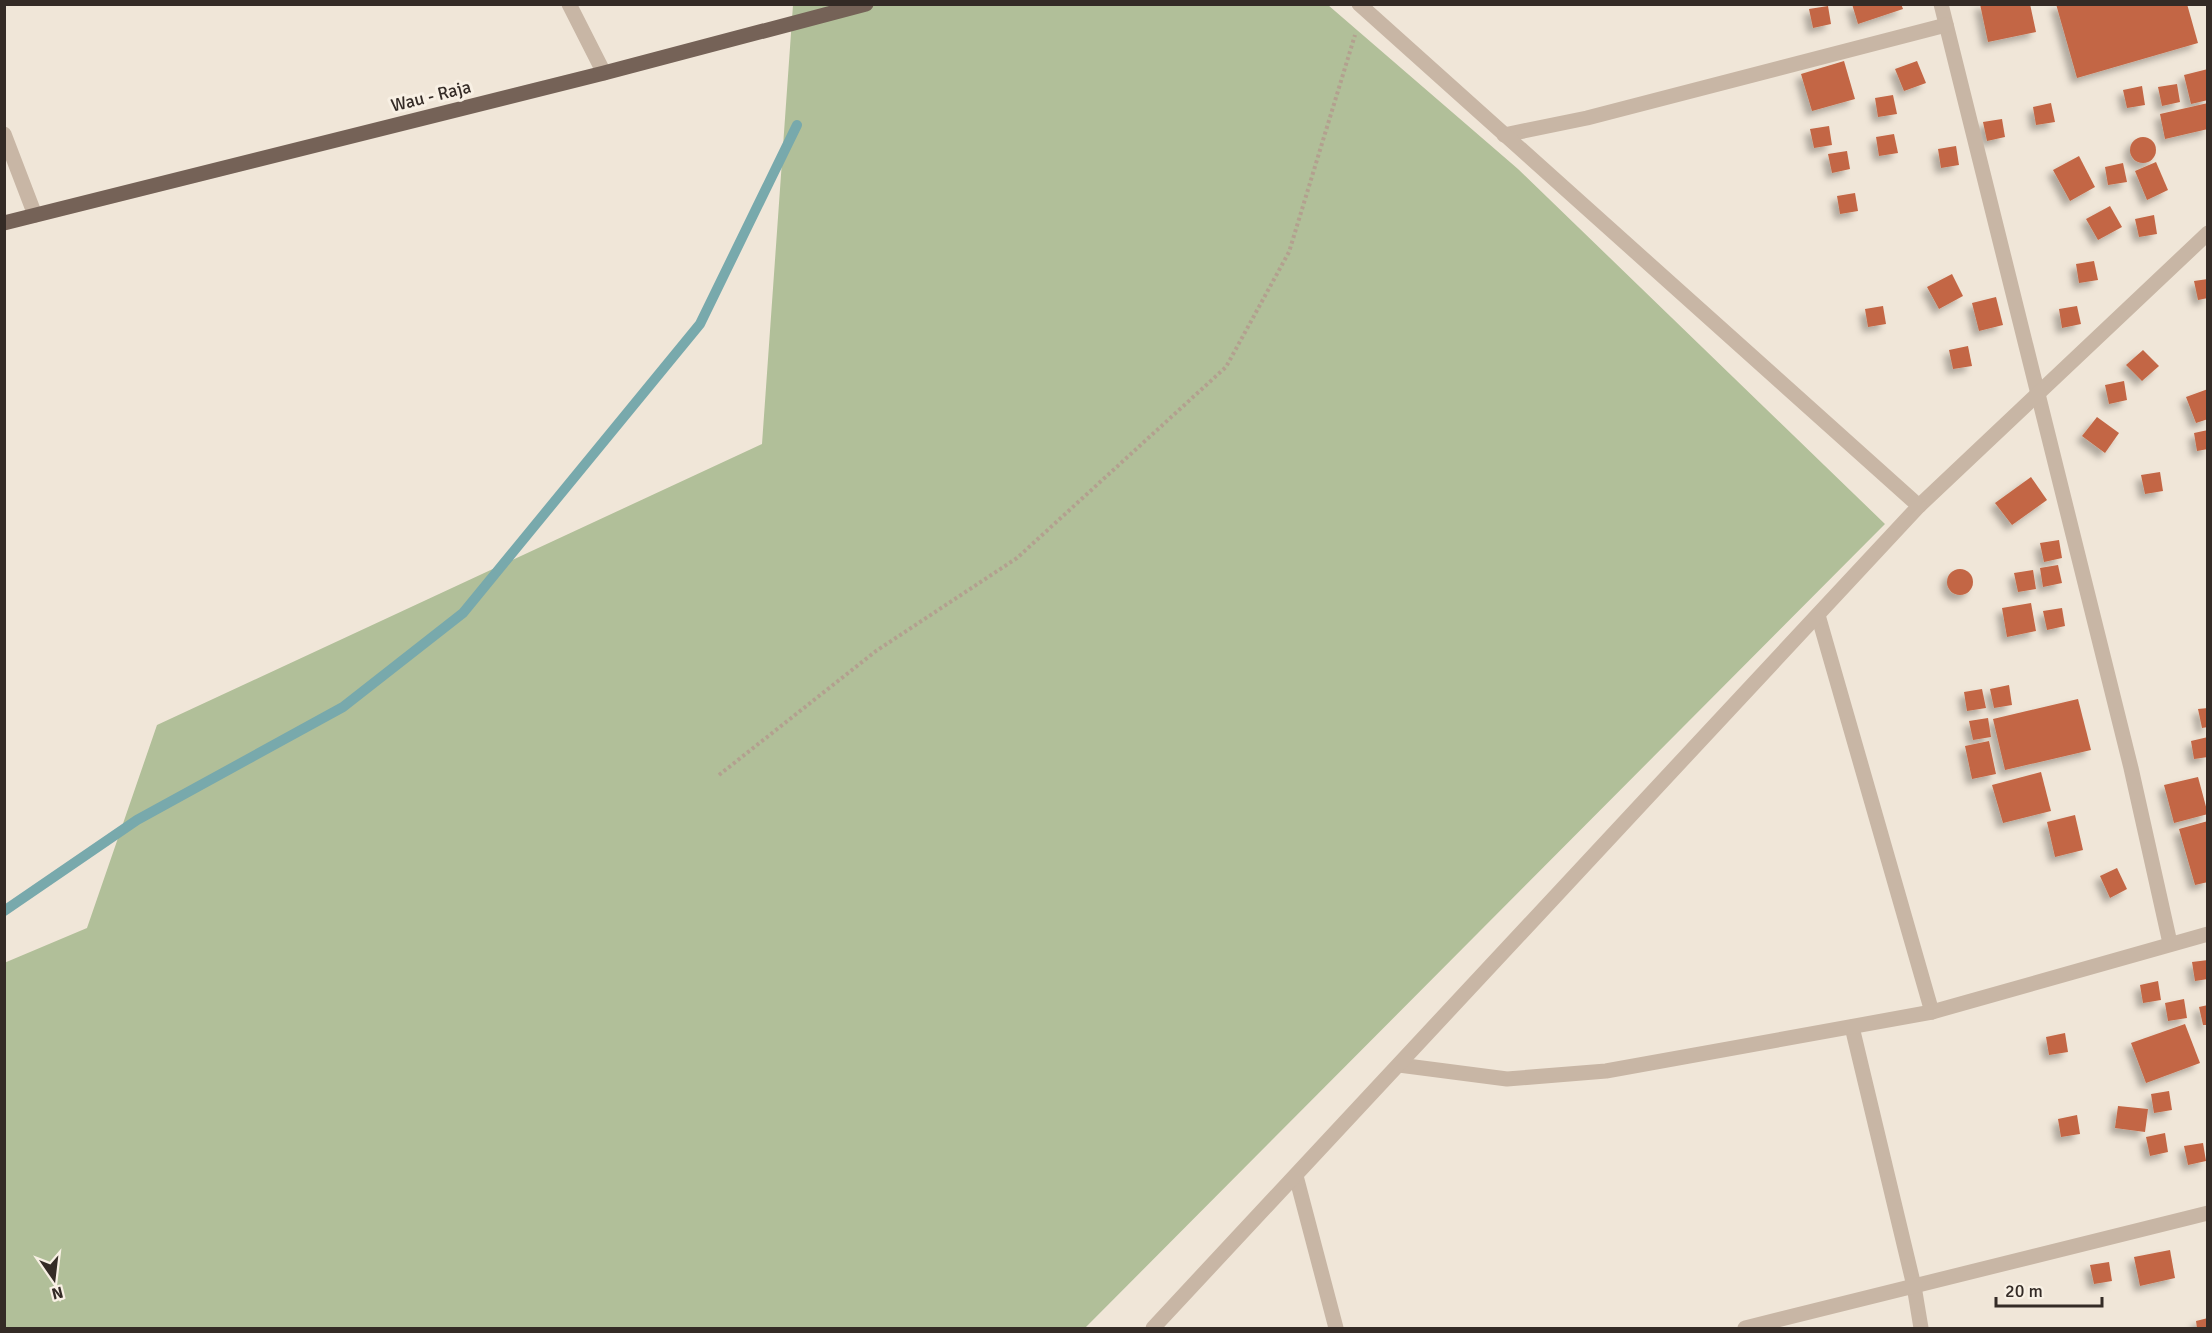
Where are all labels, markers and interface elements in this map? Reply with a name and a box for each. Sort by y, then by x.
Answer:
street label: Wau - Raja [389,75,473,117]
north arrow [24,1249,84,1309]
scale bar [1996,1270,2102,1308]
text: 20 m [2005,1280,2043,1302]
text: N [50,1282,65,1304]

